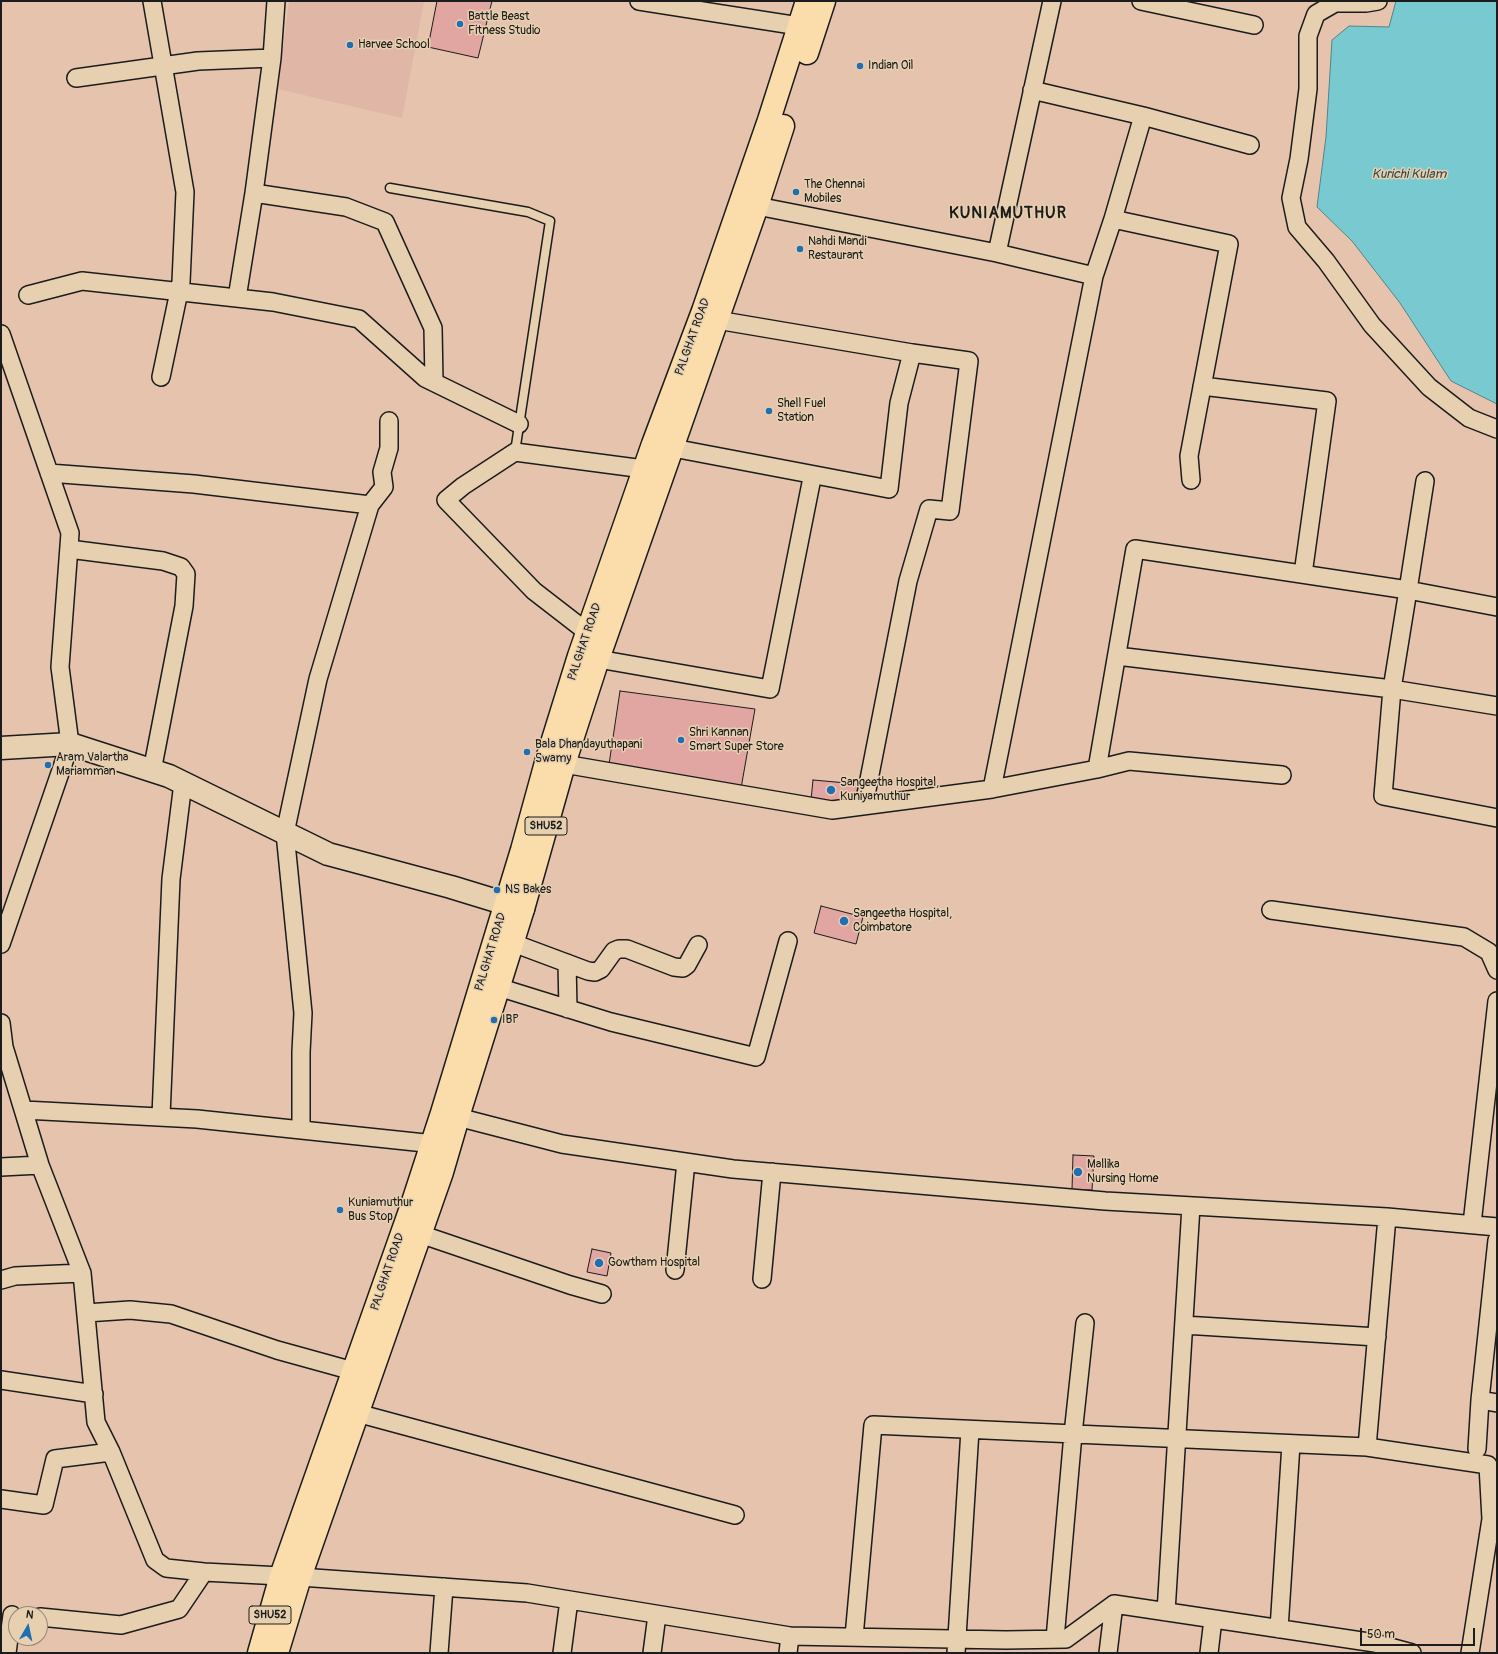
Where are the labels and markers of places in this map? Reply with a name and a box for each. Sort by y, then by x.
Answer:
place label: Battle Beast Fitness Studio [468,10,541,38]
marker: Battle Beast Fitness Studio [455,19,465,29]
place label: Harvee School [358,38,430,52]
marker: Harvee School [345,40,355,50]
place label: Indian Oil [868,59,913,73]
marker: Indian Oil [855,61,865,71]
place label: The Chennai Mobiles [804,178,865,206]
marker: The Chennai Mobiles [791,187,801,197]
place label: Nahdi Mandi Restaurant [808,235,867,263]
marker: Nahdi Mandi Restaurant [795,244,805,254]
place label: Shell Fuel Station [777,397,826,425]
marker: Shell Fuel Station [764,406,774,416]
place label: Shri Kannan Smart Super Store [689,726,784,754]
marker: Shri Kannan Smart Super Store [676,735,686,745]
place label: Bala Dhandayuthapani Swamy [535,738,642,766]
marker: Bala Dhandayuthapani Swamy [522,747,532,757]
place label: Aram Valartha Mariamman [56,751,128,779]
marker: Aram Valartha Mariamman [43,760,53,770]
place label: Sangeetha Hospital, Kuniyamuthur [840,776,939,804]
marker: Sangeetha Hospital, Kuniyamuthur [825,784,837,796]
place label: NS Bakes [505,883,551,897]
marker: NS Bakes [492,885,502,895]
place label: Sangeetha Hospital, Coimbatore [853,907,952,935]
marker: Sangeetha Hospital, Coimbatore [838,915,850,927]
place label: IBP [502,1013,519,1027]
marker: IBP [489,1015,499,1025]
place label: Mallika Nursing Home [1087,1158,1158,1186]
marker: Mallika Nursing Home [1072,1166,1084,1178]
place label: Kuniamuthur Bus Stop [348,1196,413,1224]
marker: Kuniamuthur Bus Stop [335,1205,345,1215]
place label: Gowtham Hospital [608,1256,700,1270]
marker: Gowtham Hospital [593,1257,605,1269]

